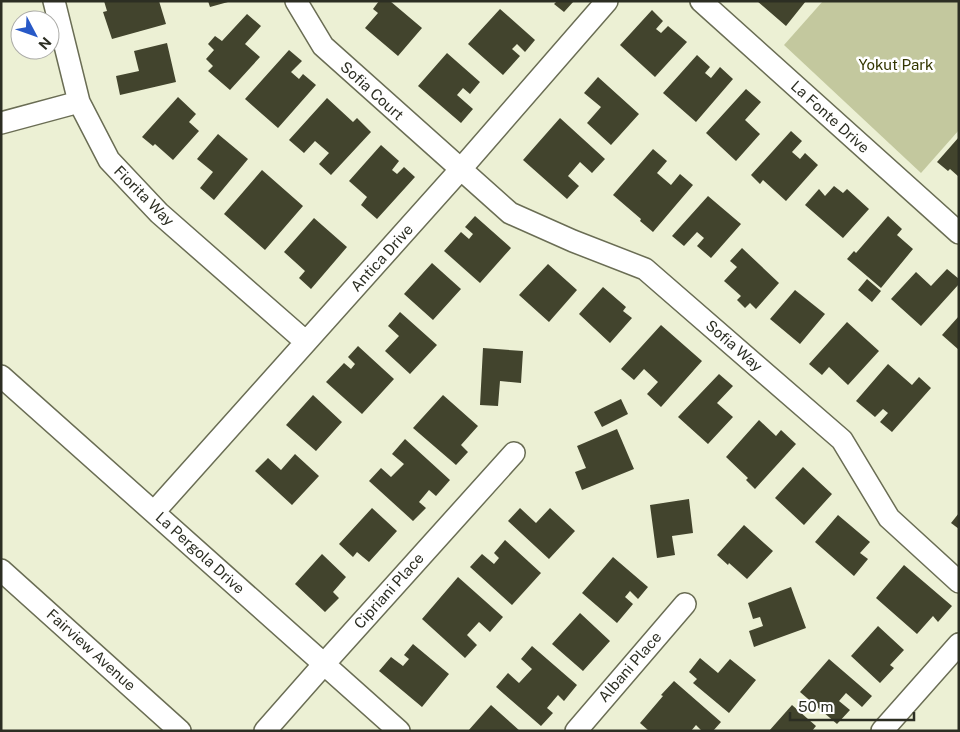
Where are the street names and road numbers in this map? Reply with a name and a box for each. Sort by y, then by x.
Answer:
street label: Sofia Court [337,58,407,123]
street label: La Fonte Drive [788,77,873,156]
street label: Fiorita Way [111,162,178,229]
street label: Antica Drive [347,221,416,295]
street label: Sofia Way [703,317,766,375]
street label: La Pergola Drive [152,508,248,597]
street label: Cipriani Place [350,549,427,632]
street label: Fairview Avenue [44,605,139,694]
street label: Albani Place [595,628,665,705]

